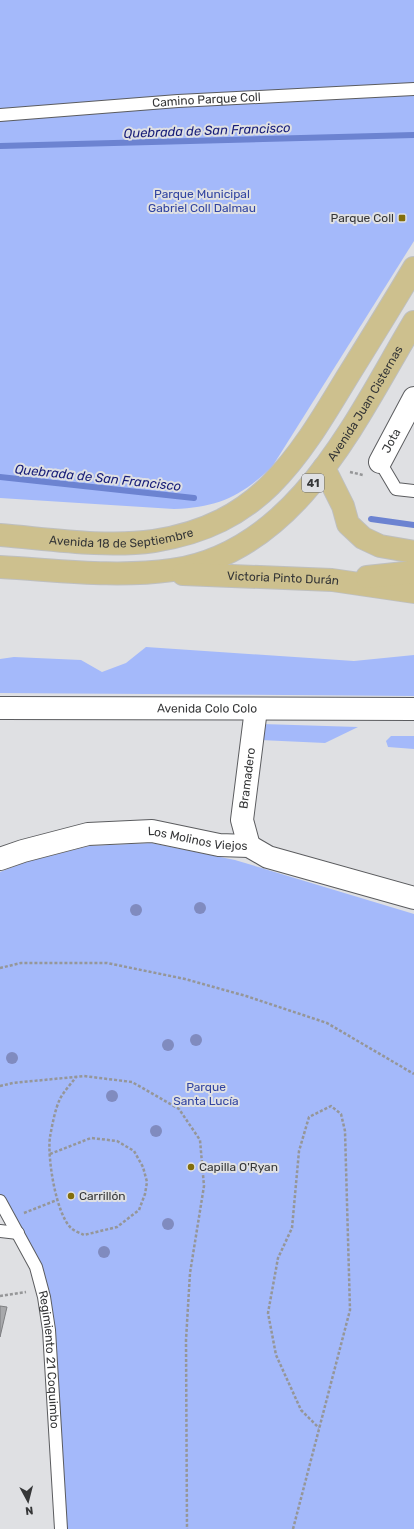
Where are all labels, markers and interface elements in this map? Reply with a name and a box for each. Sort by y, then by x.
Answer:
street label: Camino Parque Coll [152,90,261,110]
water label: Quebrada de San Francisco [123,120,291,141]
park label: Parque Municipal Gabriel Coll Dalmau [148,187,256,215]
place label: Parque Coll [331,211,394,225]
marker: Parque Coll [397,213,407,223]
street label: Avenida Juan Cisternas [325,343,406,464]
street label: Jota [379,426,403,455]
water label: Quebrada de San Francisco [14,461,182,494]
road number: 41 [302,474,324,492]
street label: Avenida 18 de Septiembre [49,525,195,551]
street label: Victoria Pinto Durán [227,569,340,588]
street label: Avenida Colo Colo [157,701,257,716]
street label: Bramadero [236,747,258,810]
street label: Los Molinos Viejos [147,824,248,853]
park label: Parque Santa Lucía [173,1080,239,1108]
place label: Capilla O'Ryan [199,1160,278,1174]
marker: Capilla O'Ryan [186,1162,196,1172]
place label: Carrillón [79,1189,126,1203]
marker: Carrillón [66,1191,76,1201]
street label: Regimiento 21 Coquimbo [36,1289,62,1429]
north arrow [8,1481,48,1521]
text: N [24,1503,34,1517]

